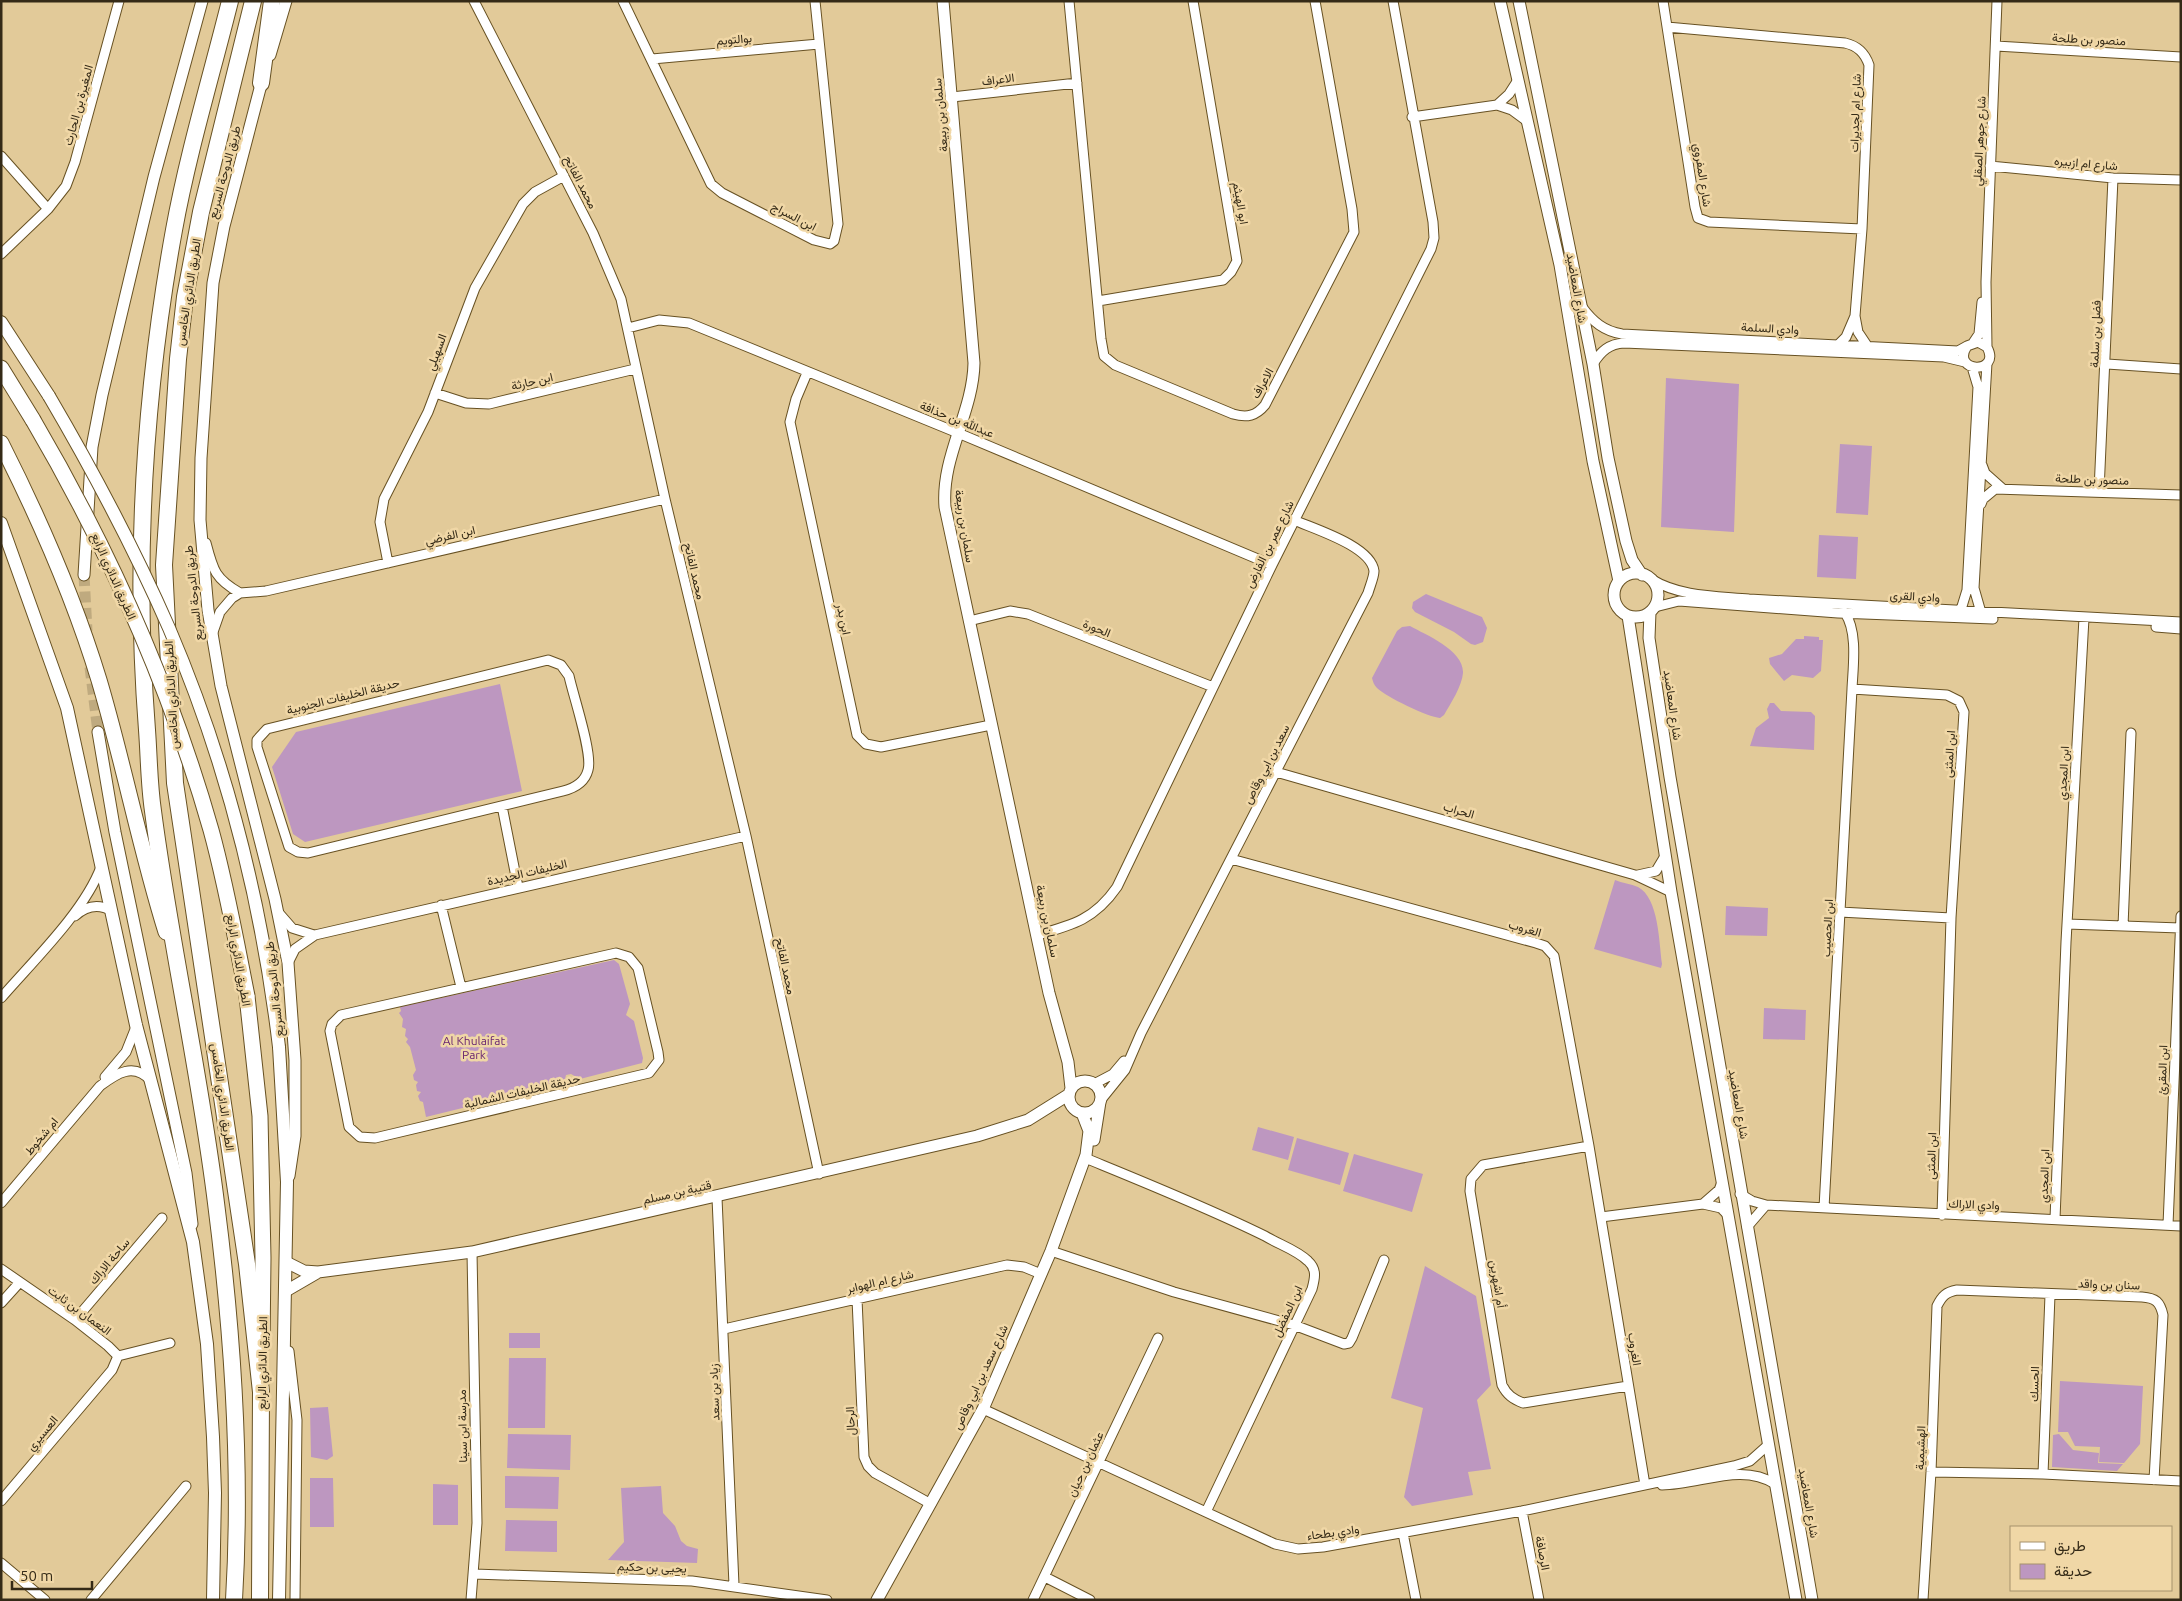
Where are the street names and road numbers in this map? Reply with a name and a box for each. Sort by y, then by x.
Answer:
street label: بوالتويم [715,31,753,49]
street label: منصور بن طلحة [2052,31,2126,49]
street label: المغيرة بن الحارث [61,63,97,147]
street label: الاعراف [981,71,1015,89]
street label: شارع ام لجديرات [1847,73,1866,153]
street label: سلمان بن ربيعة [930,77,952,152]
street label: شارع جوهر الصقلي [1970,96,1992,187]
street label: طريق الدوحة السريع [205,124,246,221]
street label: شارع المفروي [1688,142,1714,208]
street label: محمد الفاتح [559,153,600,212]
street label: شارع ام ازبيره [2053,154,2118,175]
street label: ابو الهيثم [1229,181,1251,226]
street label: ابن السراج [768,199,819,236]
street label: الطريق الدائري الخامس [173,237,207,347]
street label: شارع المعاضيد [1561,252,1590,325]
street label: فضل بن سلمة [2087,300,2105,368]
street label: وادي السلمة [1740,320,1799,340]
street label: السهيلي [423,332,452,374]
street label: الاعراف [1248,365,1277,401]
street label: ابن حارثة [510,370,555,394]
street label: عبدالله بن حذافة [917,398,996,442]
street label: منصور بن طلحة [2055,471,2129,489]
street label: سلمان بن ربيعة [951,488,977,564]
street label: شارع عمر بن الفارض [1242,498,1299,591]
street label: ابن الفرضي [423,523,477,551]
street label: الطريق الدائري الرابع [85,531,139,623]
street label: محمد الفاتح [679,541,708,601]
street label: طريق الدوحة السريع [182,544,207,641]
street label: وادي القرى [1889,588,1941,608]
street label: ابن بدر [832,601,854,636]
street label: الحورة [1081,617,1113,641]
street label: الطريق الدائري الخامس [162,640,184,749]
street label: شارع المعاضيد [1659,669,1684,741]
street label: حديقة الخليفات الجنوبية [285,676,401,718]
street label: سعد بن ابي وقاص [1240,722,1295,808]
street label: ابن المثنى [1941,730,1959,778]
street label: ابن المجدي [2055,746,2075,800]
street label: الحراب [1442,799,1476,823]
street label: الخليفات الجديدة [486,857,568,888]
street label: سلمان بن ربيعة [1032,884,1062,959]
street label: ابن الحصيب [1819,899,1837,957]
street label: الطريق الدائري الرابع [221,913,253,1008]
street label: الغروب [1507,917,1543,941]
street label: محمد الفاتح [771,936,798,996]
street label: طريق الدوحة السريع [263,940,288,1037]
street label: الطريق الدائري الخامس [205,1042,237,1152]
street label: ابن المقرئ [2155,1045,2171,1095]
street label: شارع المعاضيد [1723,1068,1752,1141]
street label: حديقة الخليفات الشمالية [463,1071,581,1112]
street label: ام شخوط [22,1115,62,1159]
street label: ابن المثنى [1924,1132,1940,1180]
street label: ابن المجدي [2037,1149,2055,1203]
street label: قتيبة بن مسلم [641,1178,713,1208]
street label: وادي الاراك [1948,1197,2000,1215]
street label: ساحة الاراك [86,1235,133,1288]
street label: أم اشهرين [1486,1259,1508,1309]
street label: شارع ام الهوابر [844,1267,915,1298]
street label: سنان بن واقد [2078,1276,2140,1294]
street label: النعمان بن ثابت [45,1283,114,1339]
street label: ابن المفضل [1269,1283,1306,1340]
street label: الطريق الدائري الرابع [255,1316,273,1410]
street label: شارع سعد بن ابي وقاص [950,1323,1014,1433]
street label: الغروب [1624,1331,1644,1367]
street label: زياد بن سعد [707,1363,723,1421]
street label: الحسك [2027,1366,2041,1402]
street label: مدرسة ابن سينا [455,1389,471,1463]
street label: الرحال [843,1406,859,1436]
street label: العسيري [24,1413,63,1455]
street label: الهشيمية [1913,1426,1929,1470]
street label: عثمان بن حيان [1064,1430,1108,1499]
street label: شارع المعاضيد [1793,1467,1822,1540]
street label: وادي بطحاء [1306,1522,1361,1546]
street label: الرصافة [1531,1535,1553,1572]
street label: يحيى بن حكيم [617,1559,687,1577]

